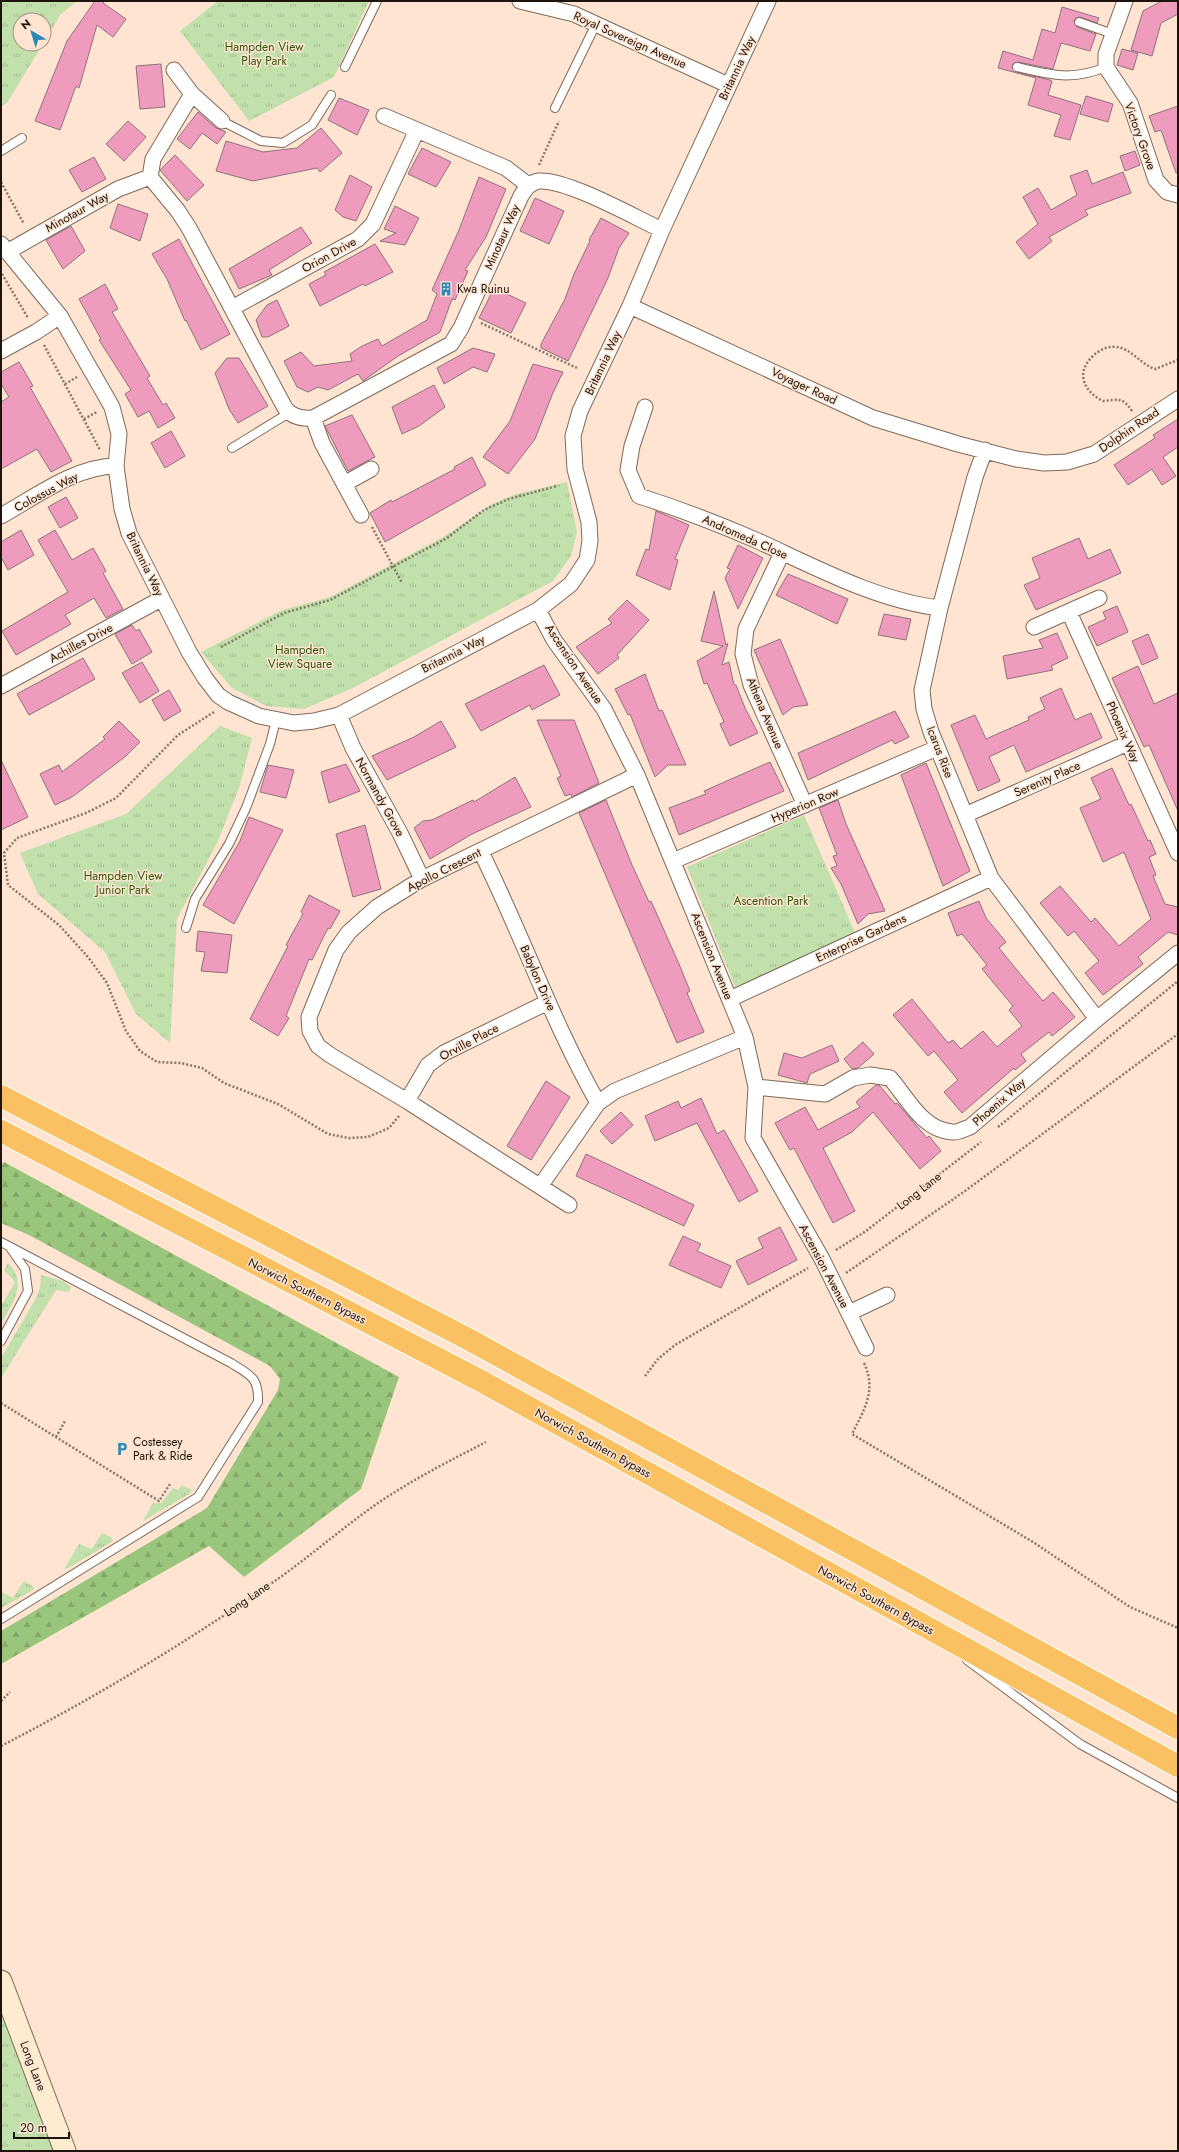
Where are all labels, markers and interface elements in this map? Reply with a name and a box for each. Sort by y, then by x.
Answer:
street label: Royal Sovereign Avenue [571,7,689,73]
north arrow [12,12,52,52]
text: N [17,15,34,33]
street label: Britannia Way [714,32,760,103]
park label: Hampden View Play Park [225,38,304,70]
street label: Victory Grove [1119,100,1161,172]
street label: Minotaur Way [42,187,113,237]
street label: Minotaur Way [480,201,525,273]
street label: Orion Drive [298,233,360,277]
place label: Kwa Ruinu [457,280,509,298]
building icon: Kwa Ruinu [438,281,454,297]
street label: Britannia Way [580,327,626,398]
street label: Voyager Road [768,363,840,409]
street label: Dolphin Road [1095,403,1163,457]
street label: Colossus Way [11,467,82,516]
street label: Andromeda Close [699,510,791,564]
street label: Britannia Way [122,529,169,600]
street label: Achilles Drive [46,619,116,667]
street label: Ascension Avenue [541,621,607,707]
street label: Britannia Way [418,630,489,678]
park label: Hampden View Square [268,641,332,673]
street label: Athena Avenue [742,674,788,752]
street label: Phoenix Way [1101,698,1145,766]
street label: Icarus Rise [922,723,958,781]
street label: Normandy Grove [351,754,409,840]
street label: Serenity Place [1011,756,1083,802]
street label: Hyperion Row [768,782,842,827]
street label: Apollo Crescent [404,843,484,896]
park label: Hampden View Junior Park [84,867,163,899]
park label: Ascention Park [734,892,809,910]
street label: Enterprise Gardens [813,909,909,967]
street label: Ascension Avenue [686,910,738,1002]
street label: Babylon Drive [515,942,561,1014]
street label: Orville Place [436,1019,502,1065]
street label: Phoenix Way [968,1073,1030,1130]
street label: Long Lane [893,1168,945,1214]
street label: Ascension Avenue [794,1221,854,1311]
street label: Norwich Southern Bypass [245,1253,369,1329]
street label: Norwich Southern Bypass [532,1404,654,1483]
place label: Costessey Park & Ride [133,1433,193,1465]
parking icon: Costessey Park & Ride [114,1441,130,1457]
street label: Norwich Southern Bypass [815,1561,937,1640]
street label: Long Lane [220,1577,274,1621]
street label: Long Lane [15,2038,51,2094]
scale bar [14,2114,69,2140]
text: 20 m [20,2119,47,2137]

